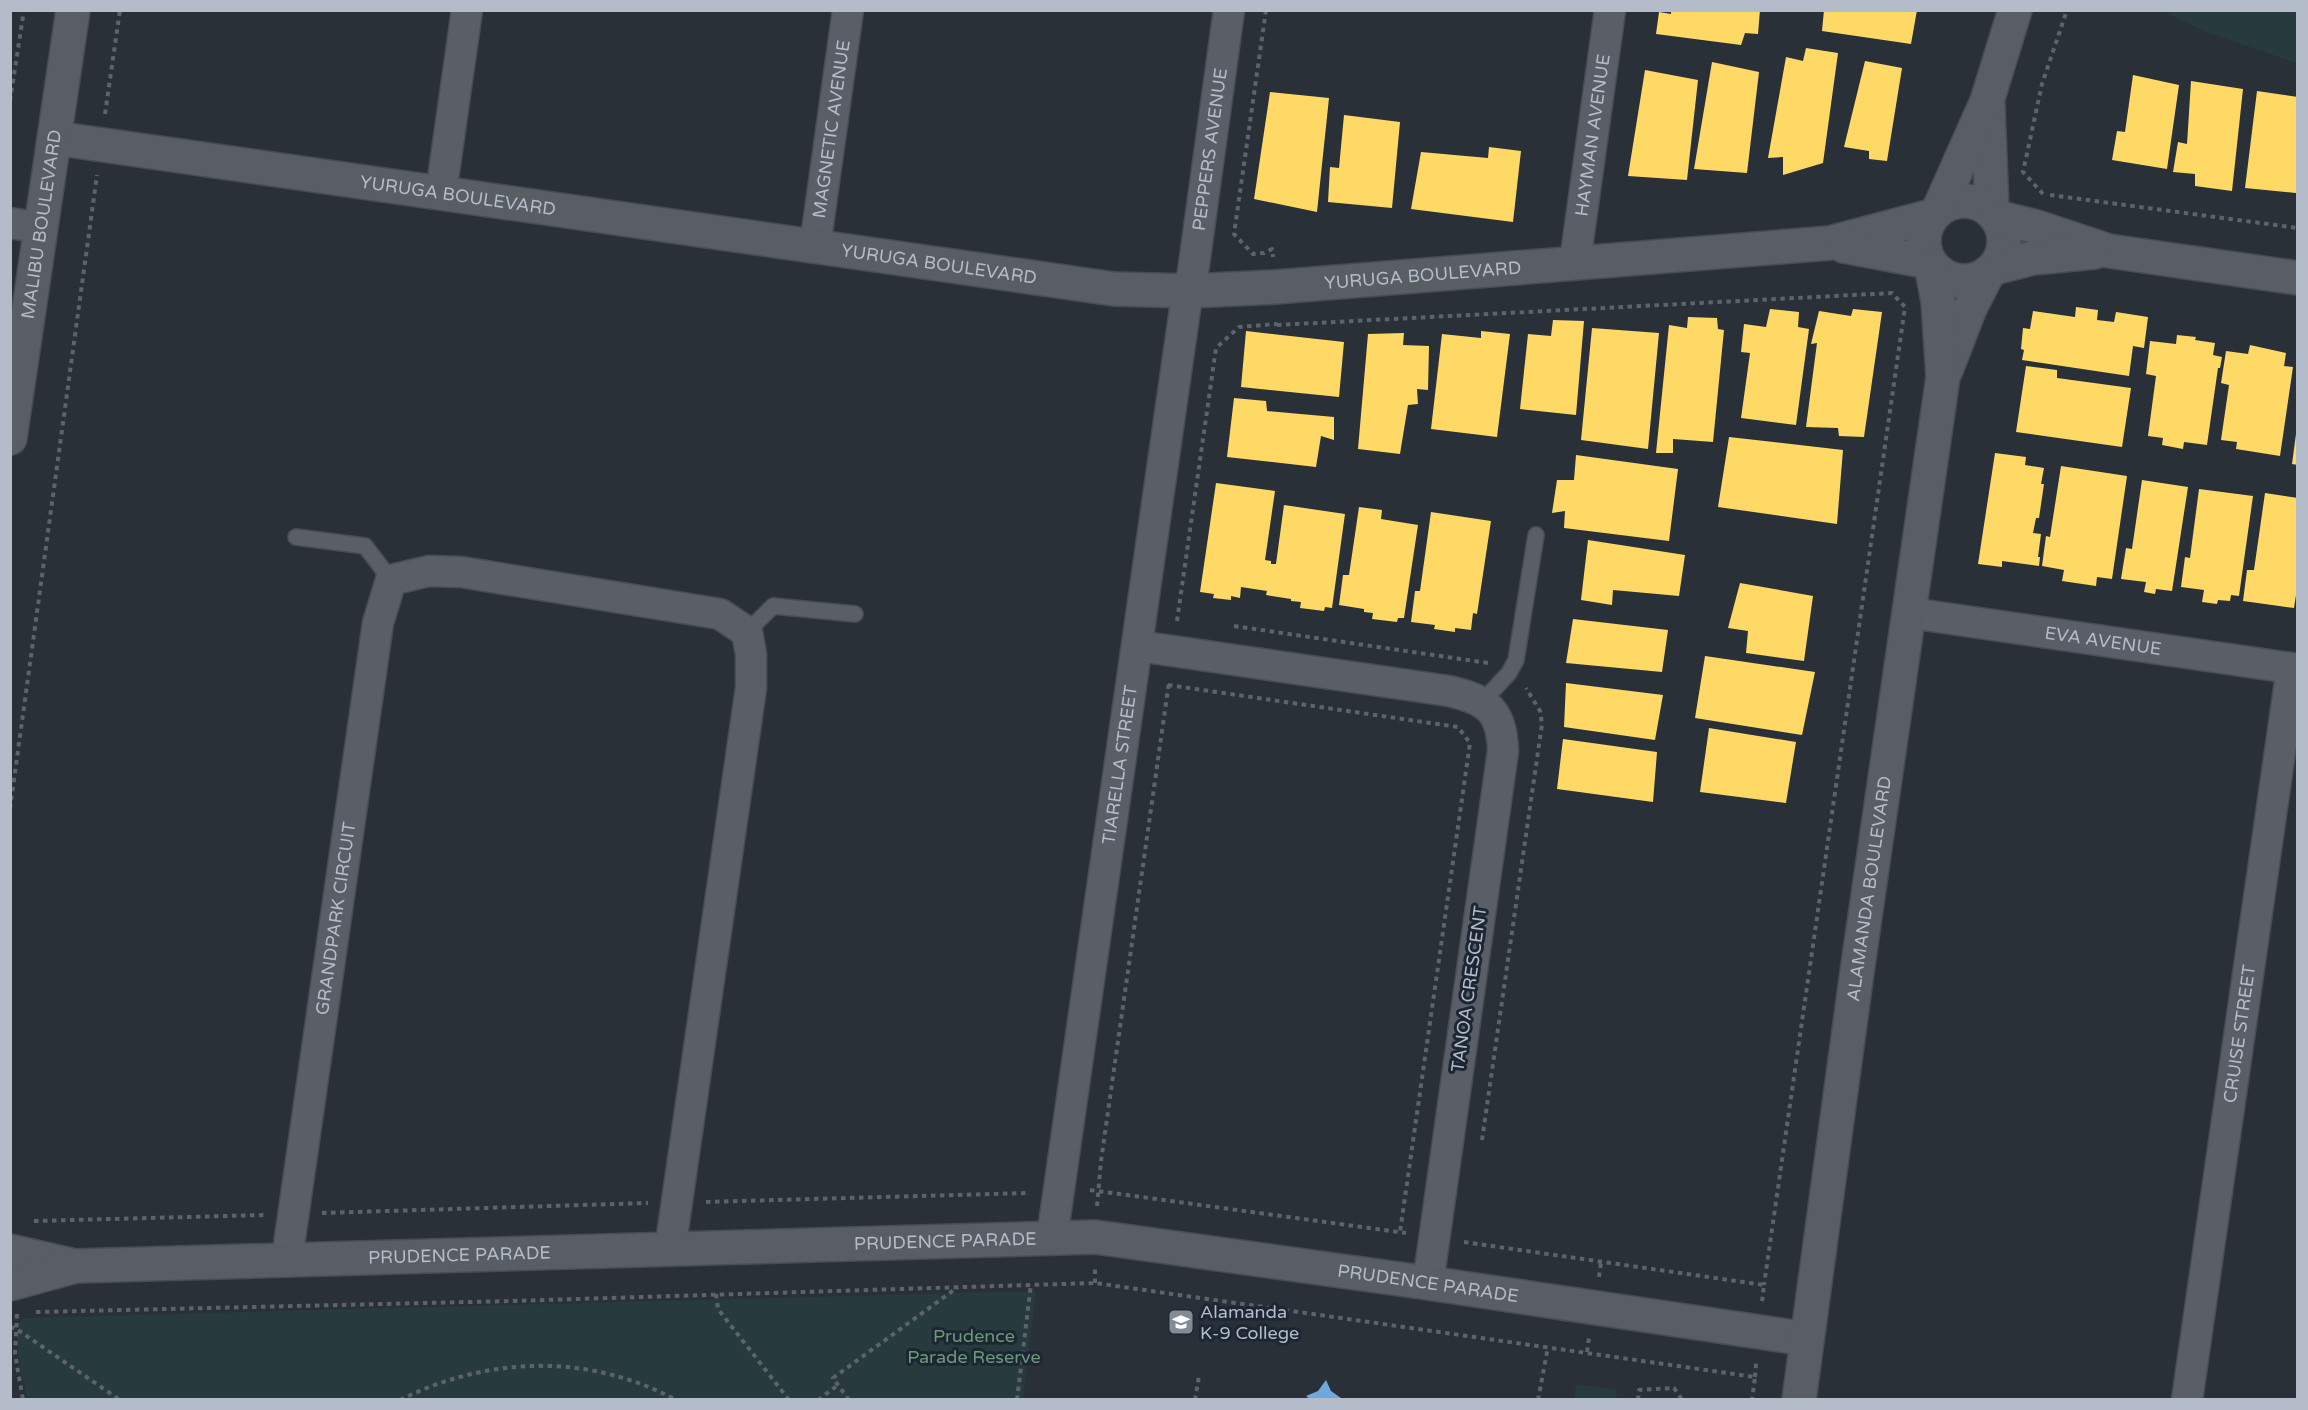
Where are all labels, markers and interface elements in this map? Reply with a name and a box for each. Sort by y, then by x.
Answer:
street label: MAGNETIC AVENUE [808,39,855,220]
street label: HAYMAN AVENUE [1570,53,1615,218]
street label: PEPPERS AVENUE [1188,67,1232,232]
street label: MALIBU BOULEVARD [17,128,66,321]
street label: YURUGA BOULEVARD [359,171,557,220]
street label: YURUGA BOULEVARD [840,239,1038,289]
street label: YURUGA BOULEVARD [1323,257,1522,294]
street label: EVA AVENUE [2043,622,2163,660]
street label: TIARELLA STREET [1097,684,1142,846]
street label: ALAMANDA BOULEVARD [1842,775,1896,1003]
street label: GRANDPARK CIRCUIT [311,820,360,1017]
street label: TANOA CRESCENT [1446,905,1492,1073]
street label: CRUISE STREET [2219,963,2260,1104]
street label: PRUDENCE PARADE [854,1228,1037,1255]
street label: PRUDENCE PARADE [368,1241,551,1269]
street label: PRUDENCE PARADE [1336,1260,1520,1307]
place label: Alamanda K-9 College [1200,1301,1299,1344]
school or university icon: Alamanda K-9 College [1166,1307,1196,1337]
park label: Prudence Parade Reserve [907,1325,1041,1368]

